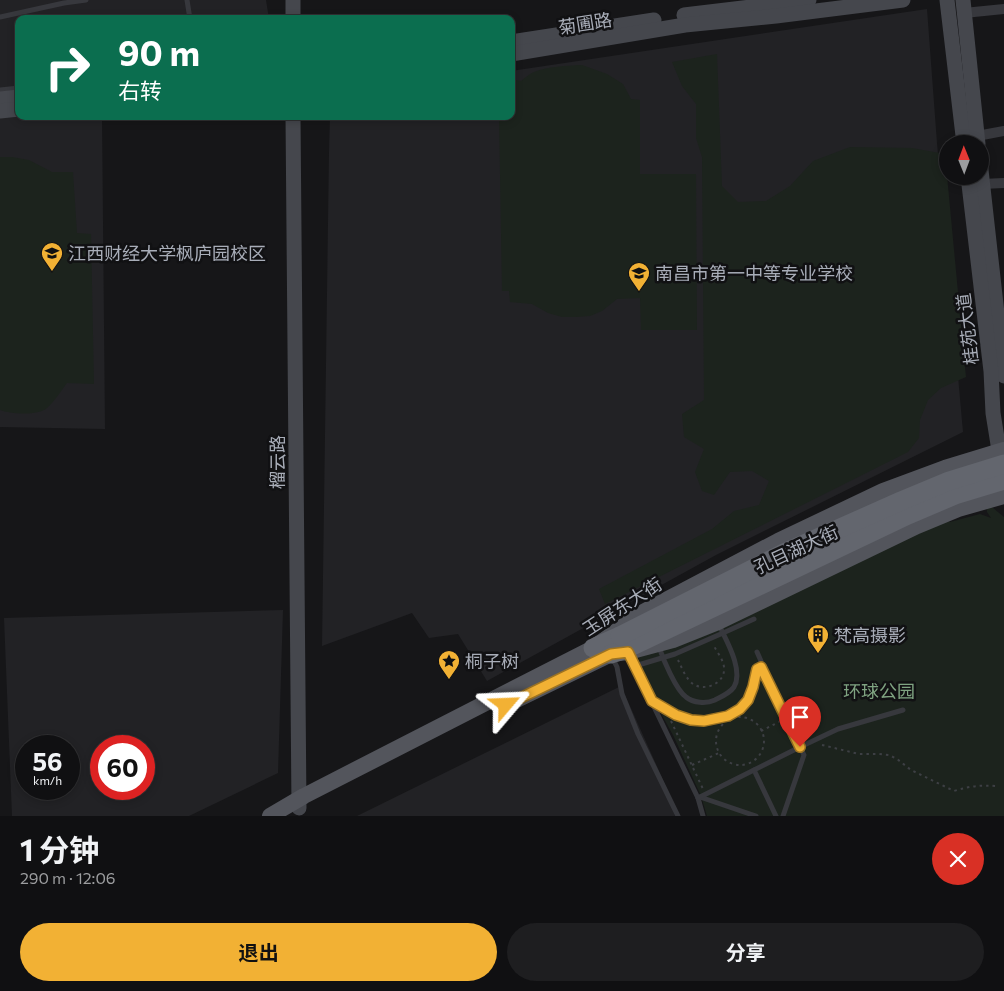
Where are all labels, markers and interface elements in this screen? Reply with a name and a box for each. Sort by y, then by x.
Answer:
street label: 菊圃路 [557,8,613,38]
text: 90 m [118,30,200,73]
icon: right [35,35,100,100]
text: 右转 [118,77,162,104]
north arrow [939,135,989,185]
map controls [939,135,989,185]
school or university icon: 江西财经大学枫庐园校区 [40,241,64,272]
place label: 江西财经大学枫庐园校区 [68,242,266,264]
school or university icon: 南昌市第一中等专业学校 [627,261,651,292]
place label: 南昌市第一中等专业学校 [655,262,853,284]
street label: 桂苑大道 [952,292,982,366]
street label: 榴云路 [266,435,288,489]
street label: 孔目湖大街 [751,520,841,578]
street label: 玉屏东大街 [578,572,666,640]
building icon: 梵高摄影 [806,623,830,654]
place label: 梵高摄影 [834,624,906,646]
place icon: 桐子树 [437,649,461,680]
place label: 桐子树 [465,650,519,672]
position arrow [479,678,531,730]
park label: 环球公园 [843,680,915,702]
pin [779,696,821,747]
icon: arrive [786,703,814,731]
speed limit sign: 60 [90,735,155,800]
text: 56 [32,746,63,776]
text: km/h [33,773,62,787]
text: 1 分钟 [20,830,99,867]
button: close [932,833,984,885]
text: 290 m · 12:06 [20,868,116,887]
button: 退出 [20,923,497,981]
button: 分享 [507,923,984,981]

